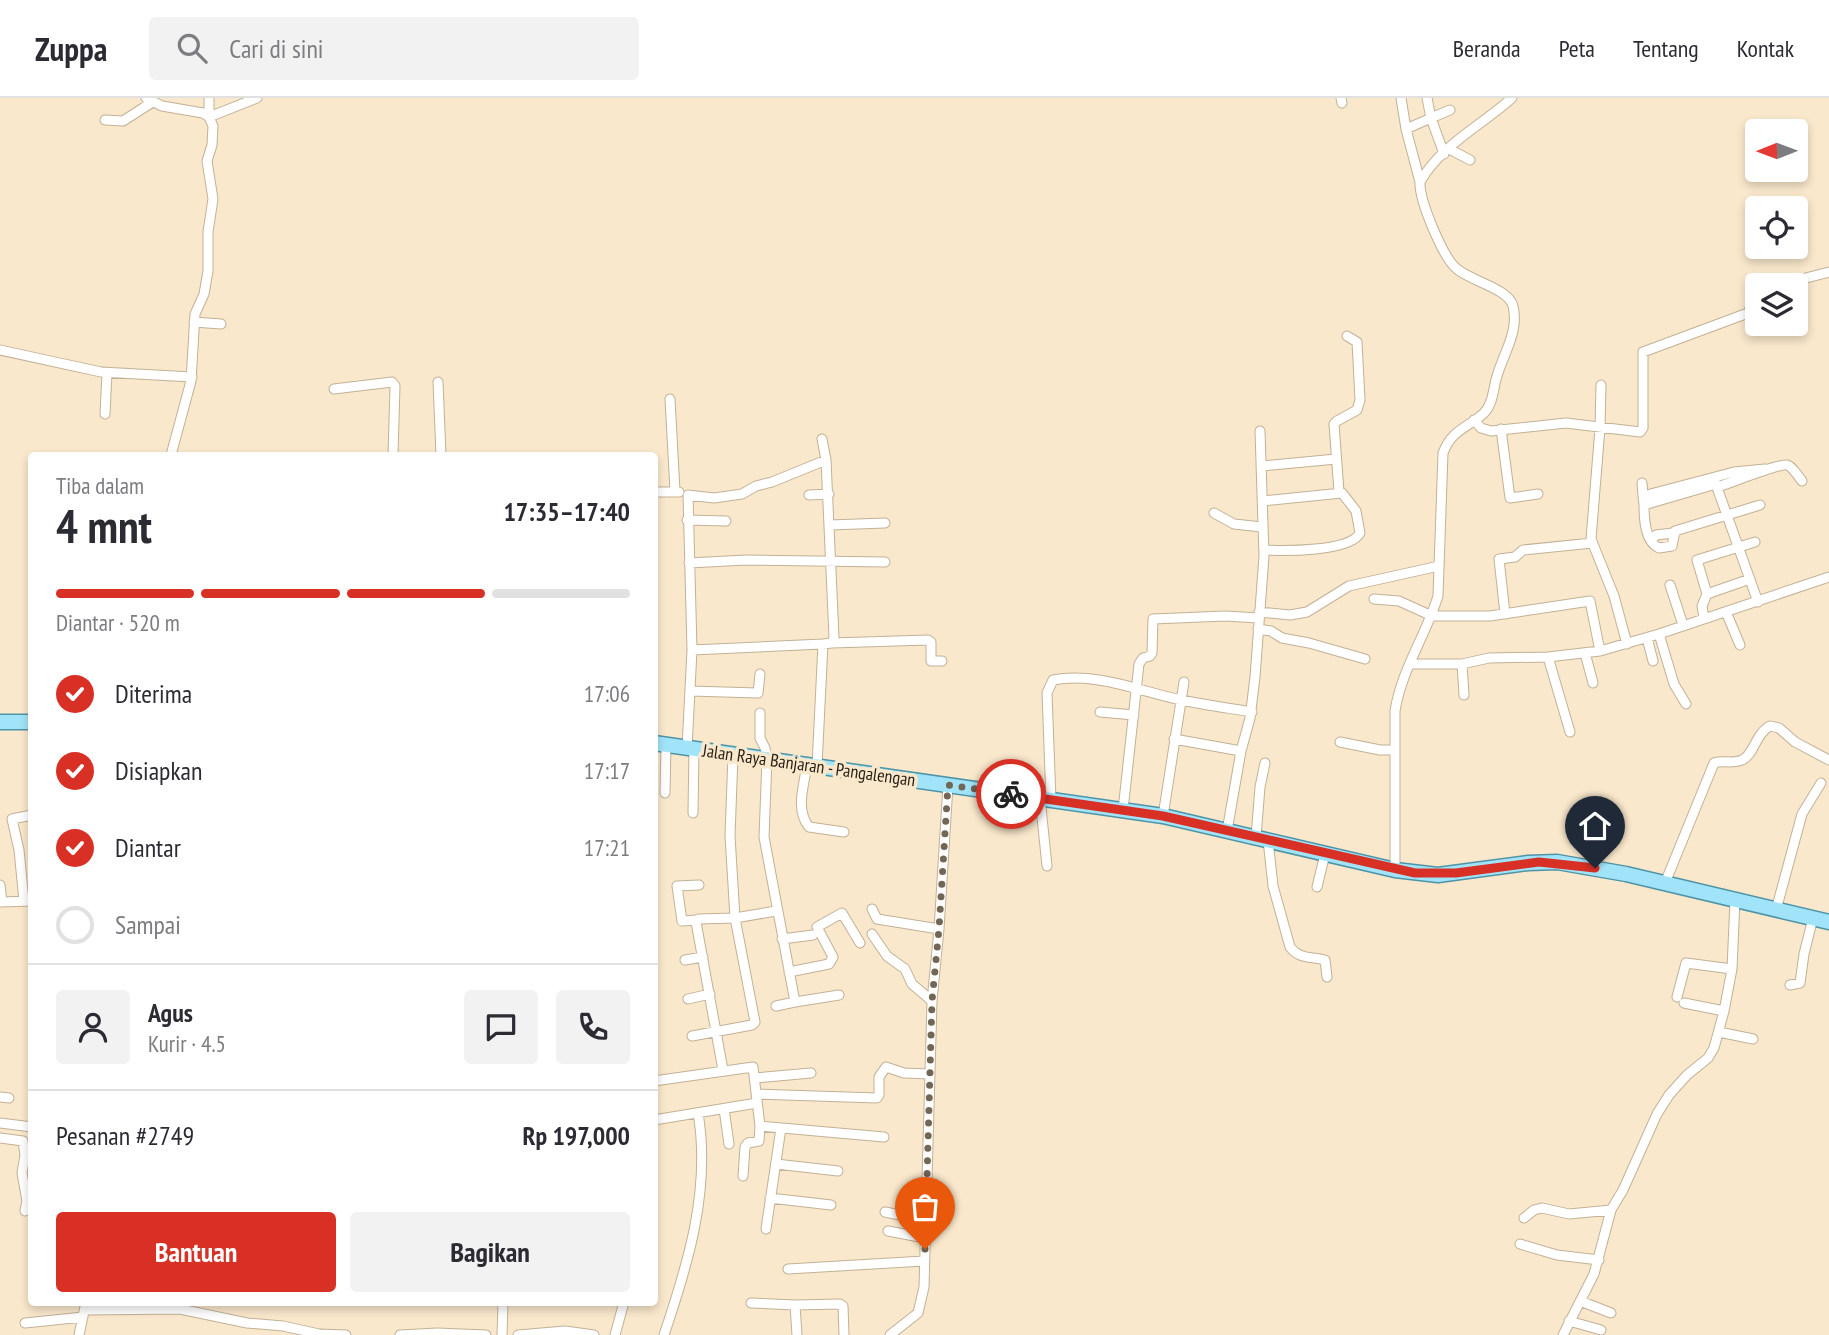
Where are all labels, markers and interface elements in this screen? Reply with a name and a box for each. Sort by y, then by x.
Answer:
search box [149,17,639,80]
text: Zuppa [35,27,107,70]
icon: search [173,29,211,67]
text: Cari di sini [229,32,324,65]
text: Beranda [1453,33,1521,64]
text: Peta [1559,33,1595,64]
text: Tentang [1633,33,1699,64]
text: Kontak [1737,33,1794,64]
north arrow [1745,119,1808,182]
map controls [1745,119,1808,336]
button: locate [1745,196,1808,259]
button: layers [1745,273,1808,336]
text: Tiba dalam [56,471,144,500]
text: 17:35–17:40 [503,495,630,528]
text: 4 mnt [56,496,152,556]
text: Diantar · 520 m [56,608,180,637]
icon: check [56,675,94,713]
text: Diterima [115,677,192,710]
text: 17:06 [584,679,630,708]
street label: Jalan Raya Banjaran - Pangalengan [700,739,917,791]
icon: check [56,752,94,790]
text: Disiapkan [115,754,202,787]
text: 17:17 [584,756,630,785]
courier [976,759,1046,829]
icon: bike [992,775,1030,813]
pin [1565,796,1625,868]
icon: home [1576,807,1614,845]
icon: check [56,829,94,867]
text: Diantar [115,831,181,864]
text: 17:21 [584,833,630,862]
text: Sampai [115,908,181,941]
button: person [56,990,130,1064]
button: chat [464,990,538,1064]
button: phone [556,990,630,1064]
text: Agus [148,996,193,1029]
text: Kurir · 4.5 [148,1029,226,1058]
text: Pesanan #2749 [56,1119,194,1152]
text: Rp 197,000 [522,1119,630,1152]
pin [895,1177,955,1249]
icon: bag [906,1188,944,1226]
button: Bantuan [56,1212,336,1292]
button: Bagikan [350,1212,630,1292]

